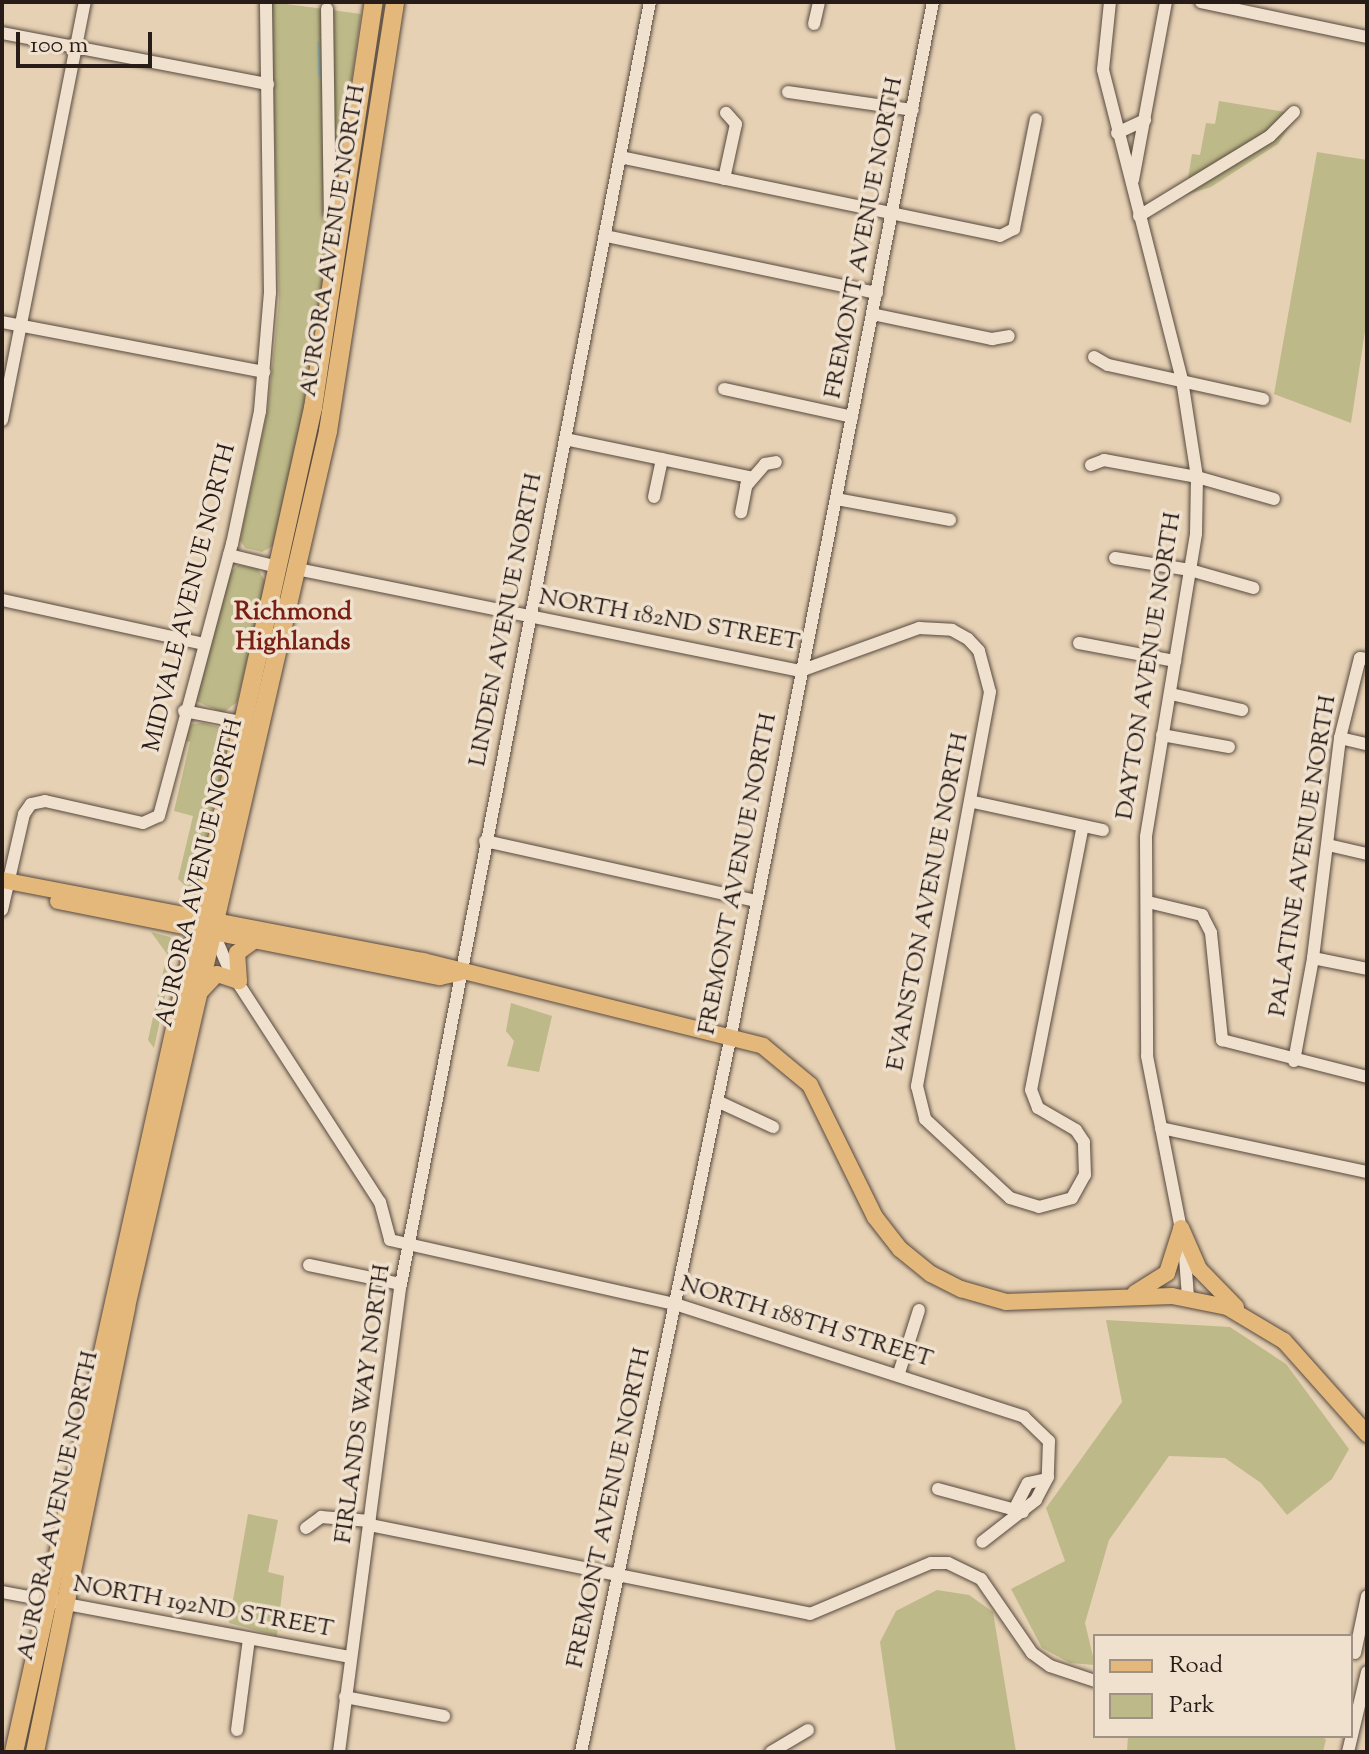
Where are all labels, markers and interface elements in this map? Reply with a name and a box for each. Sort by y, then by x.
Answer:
scale bar [20,16,156,66]
text: 100 m [30,29,88,63]
street label: FREMONT AVENUE NORTH [820,75,910,401]
street label: AURORA AVENUE NORTH [295,83,373,399]
street label: MIDVALE AVENUE NORTH [139,441,243,755]
street label: LINDEN AVENUE NORTH [464,471,550,769]
street label: DAYTON AVENUE NORTH [1111,510,1189,822]
street label: NORTH 182ND STREET [536,584,802,658]
district label: Richmond Highlands [234,597,352,658]
street label: PALATINE AVENUE NORTH [1264,693,1344,1019]
street label: FREMONT AVENUE NORTH [694,711,784,1037]
street label: AURORA AVENUE NORTH [151,716,251,1030]
street label: EVANSTON AVENUE NORTH [882,731,976,1073]
street label: FIRLANDS WAY NORTH [330,1262,398,1546]
street label: NORTH 188TH STREET [676,1271,936,1375]
street label: FREMONT AVENUE NORTH [562,1345,658,1671]
street label: AURORA AVENUE NORTH [12,1349,106,1663]
street label: NORTH 192ND STREET [70,1571,336,1645]
legend [1093,1634,1353,1738]
text: Road [1169,1649,1223,1683]
text: Park [1169,1689,1215,1723]

